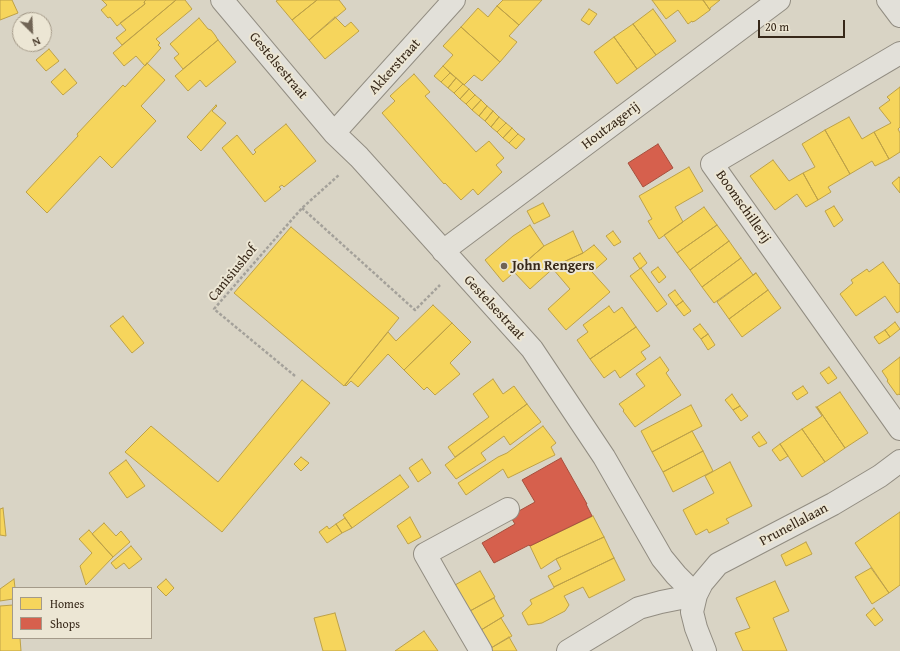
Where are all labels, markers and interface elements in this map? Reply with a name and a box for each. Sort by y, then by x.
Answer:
north arrow [12,12,52,52]
scale bar [760,12,847,38]
text: 20 m [765,18,789,35]
street label: Gestelsestraat [245,29,311,103]
text: N [30,33,43,51]
street label: Akkerstraat [366,36,424,98]
street label: Houtzagerij [579,99,643,153]
street label: Boomschillerij [712,167,774,247]
street label: Canisiushof [205,241,261,305]
place label: John Rengers [512,258,594,274]
marker: John Rengers [499,261,509,271]
street label: Gestelsestraat [460,272,528,344]
street label: Prunellalaan [757,500,831,550]
legend [12,587,152,639]
text: Homes [50,595,84,612]
text: Shops [50,615,80,632]

